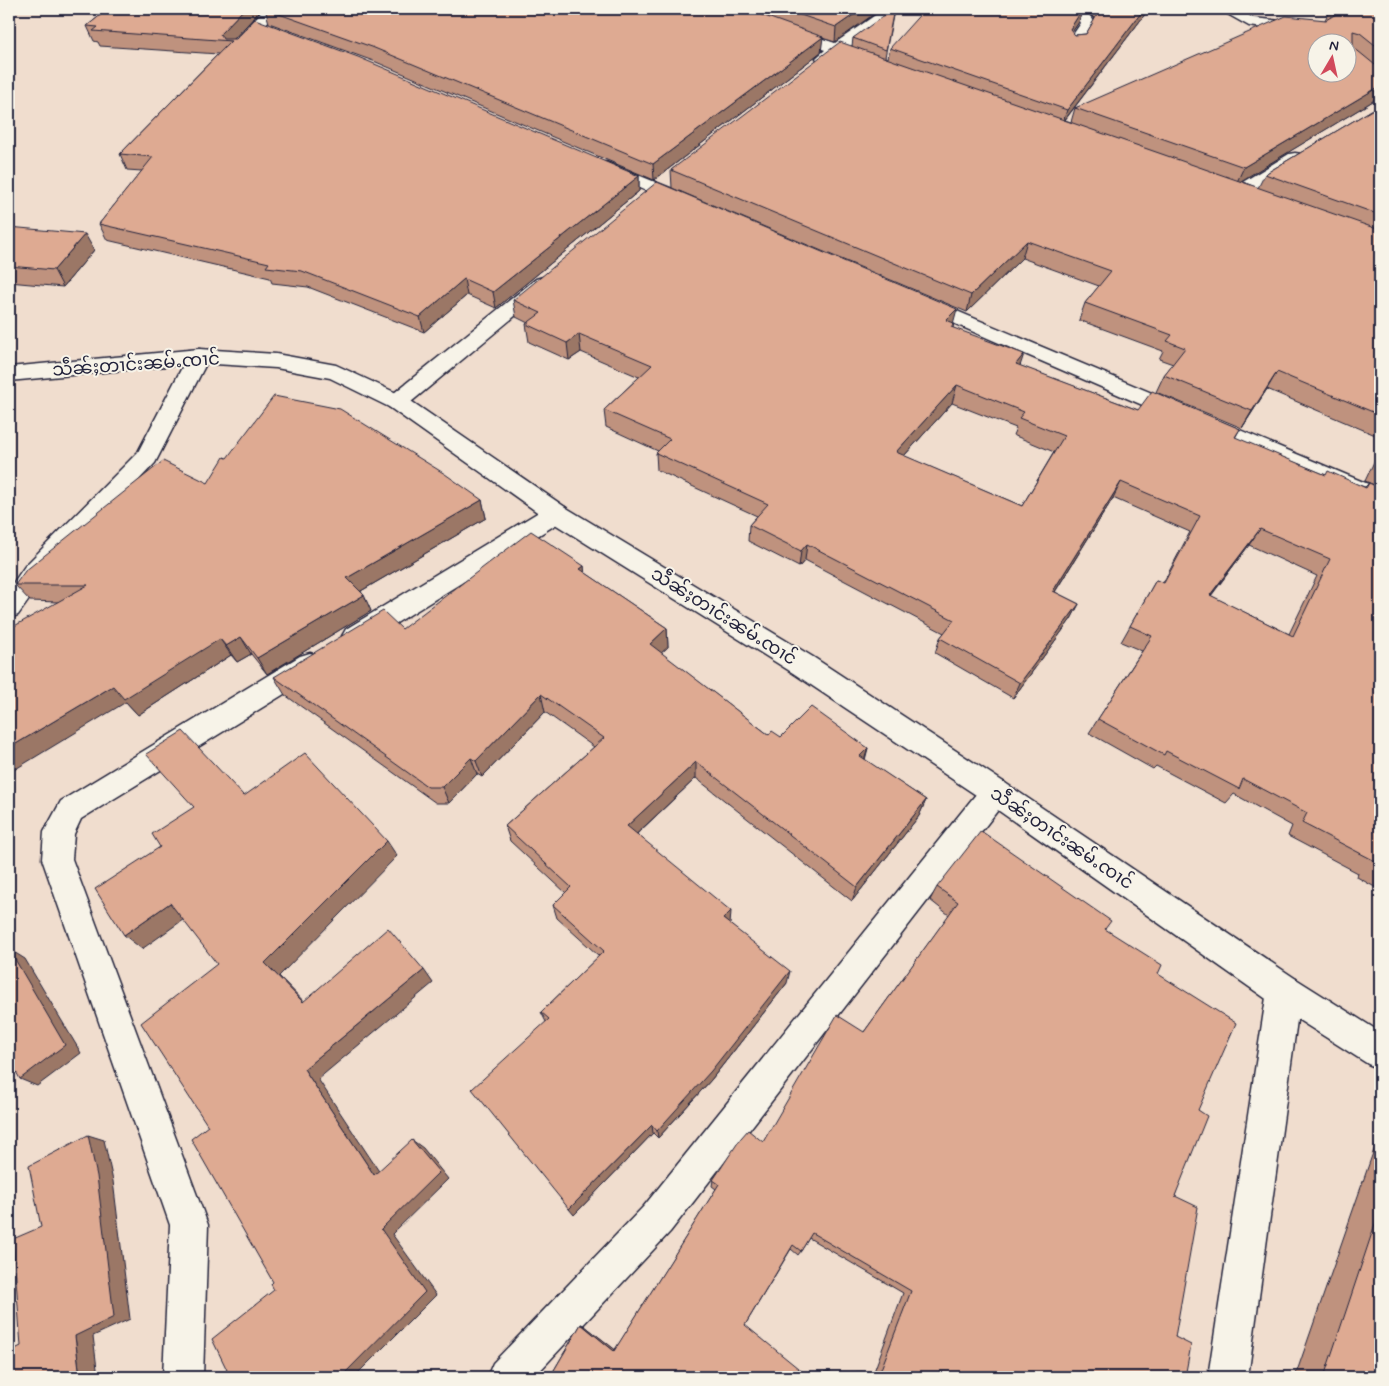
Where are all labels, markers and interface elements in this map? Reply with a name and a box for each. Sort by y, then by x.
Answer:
north arrow [1306,32,1356,82]
text: N [1328,37,1340,56]
street label: သဵၼ်ႈတၢင်းၼမ်ႉၸၢင် [51,344,221,383]
street label: သဵၼ်ႈတၢင်းၼမ်ႉၸၢင် [646,560,803,671]
street label: သဵၼ်ႈတၢင်းၼမ်ႉၸၢင် [985,779,1139,896]

